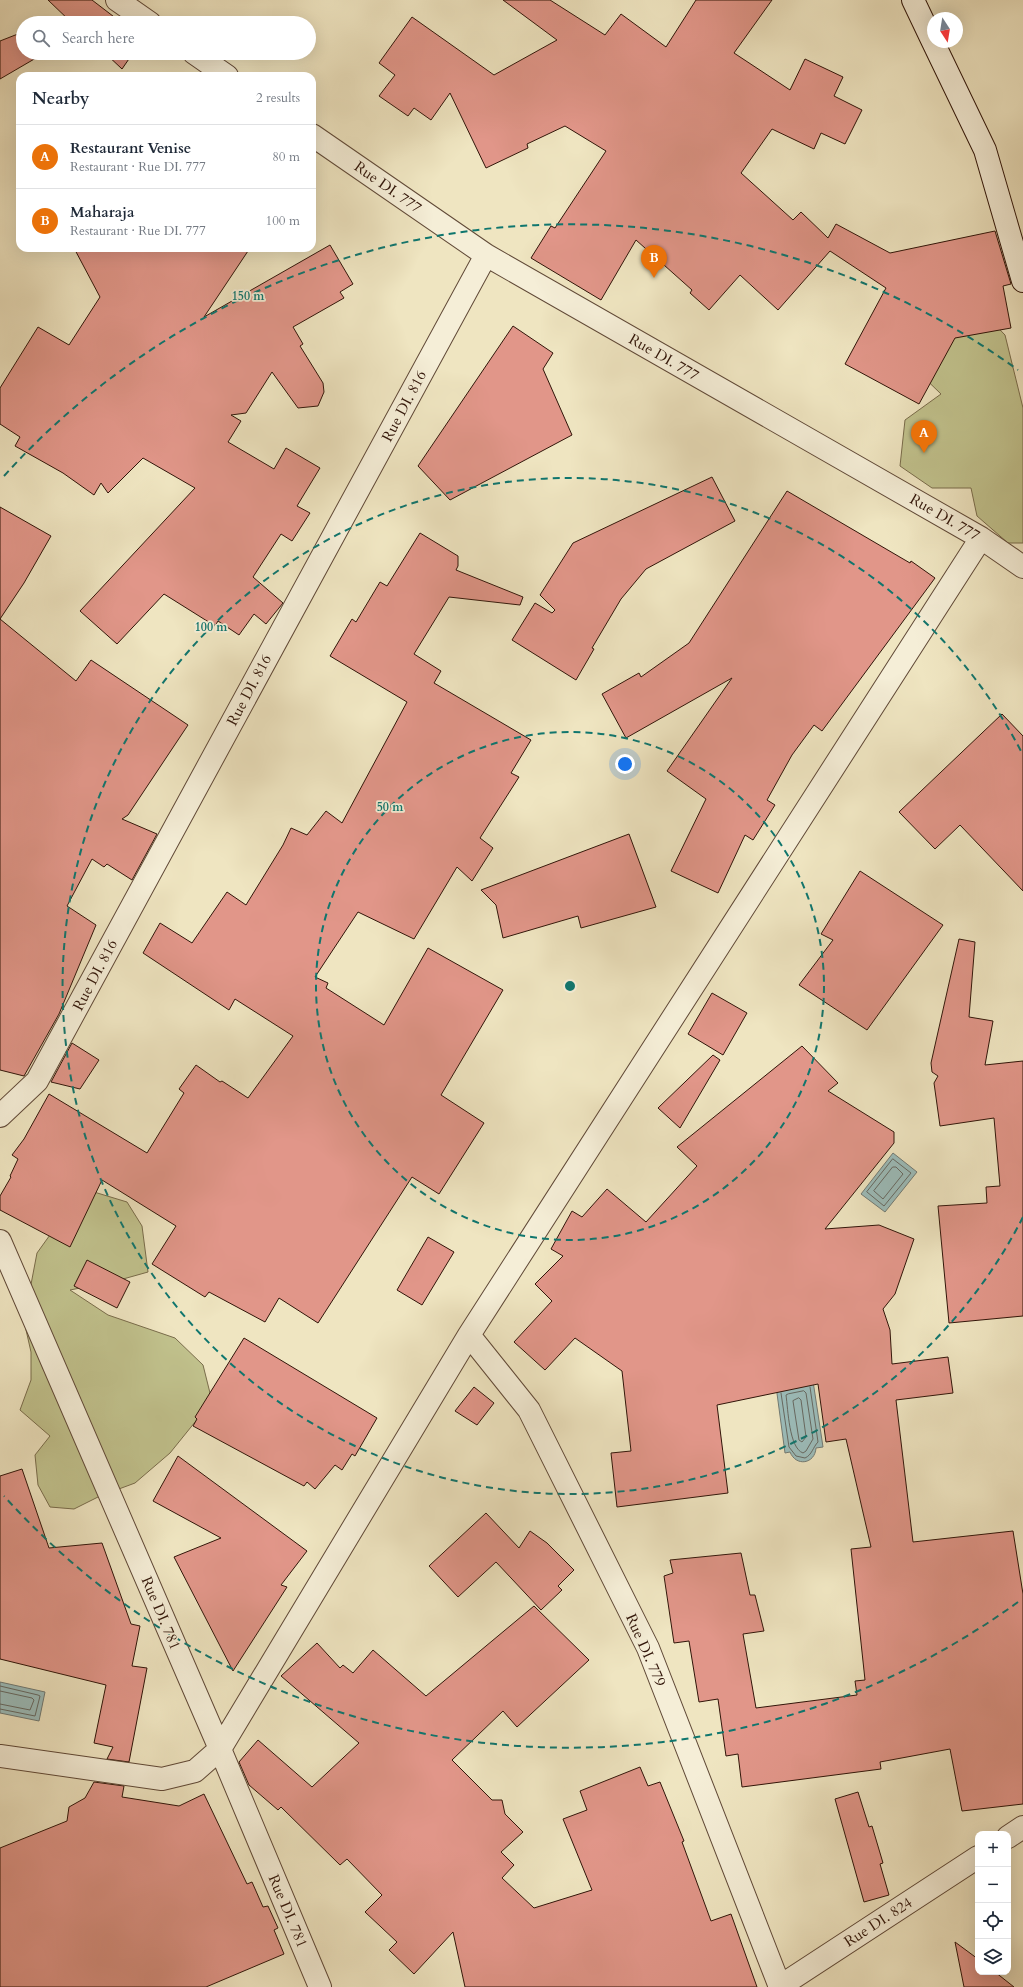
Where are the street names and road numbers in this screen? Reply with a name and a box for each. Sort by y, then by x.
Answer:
street label: Rue DI. 777 [350,157,426,218]
street label: Rue DI. 777 [625,329,703,385]
street label: Rue DI. 816 [377,367,431,445]
street label: Rue DI. 777 [906,489,984,545]
street label: Rue DI. 816 [222,651,276,729]
street label: Rue DI. 816 [68,936,122,1014]
street label: Rue DI. 781 [137,1573,185,1653]
street label: Rue DI. 779 [621,1610,671,1690]
street label: Rue DI. 781 [264,1871,312,1951]
street label: Rue DI. 824 [840,1892,916,1952]

